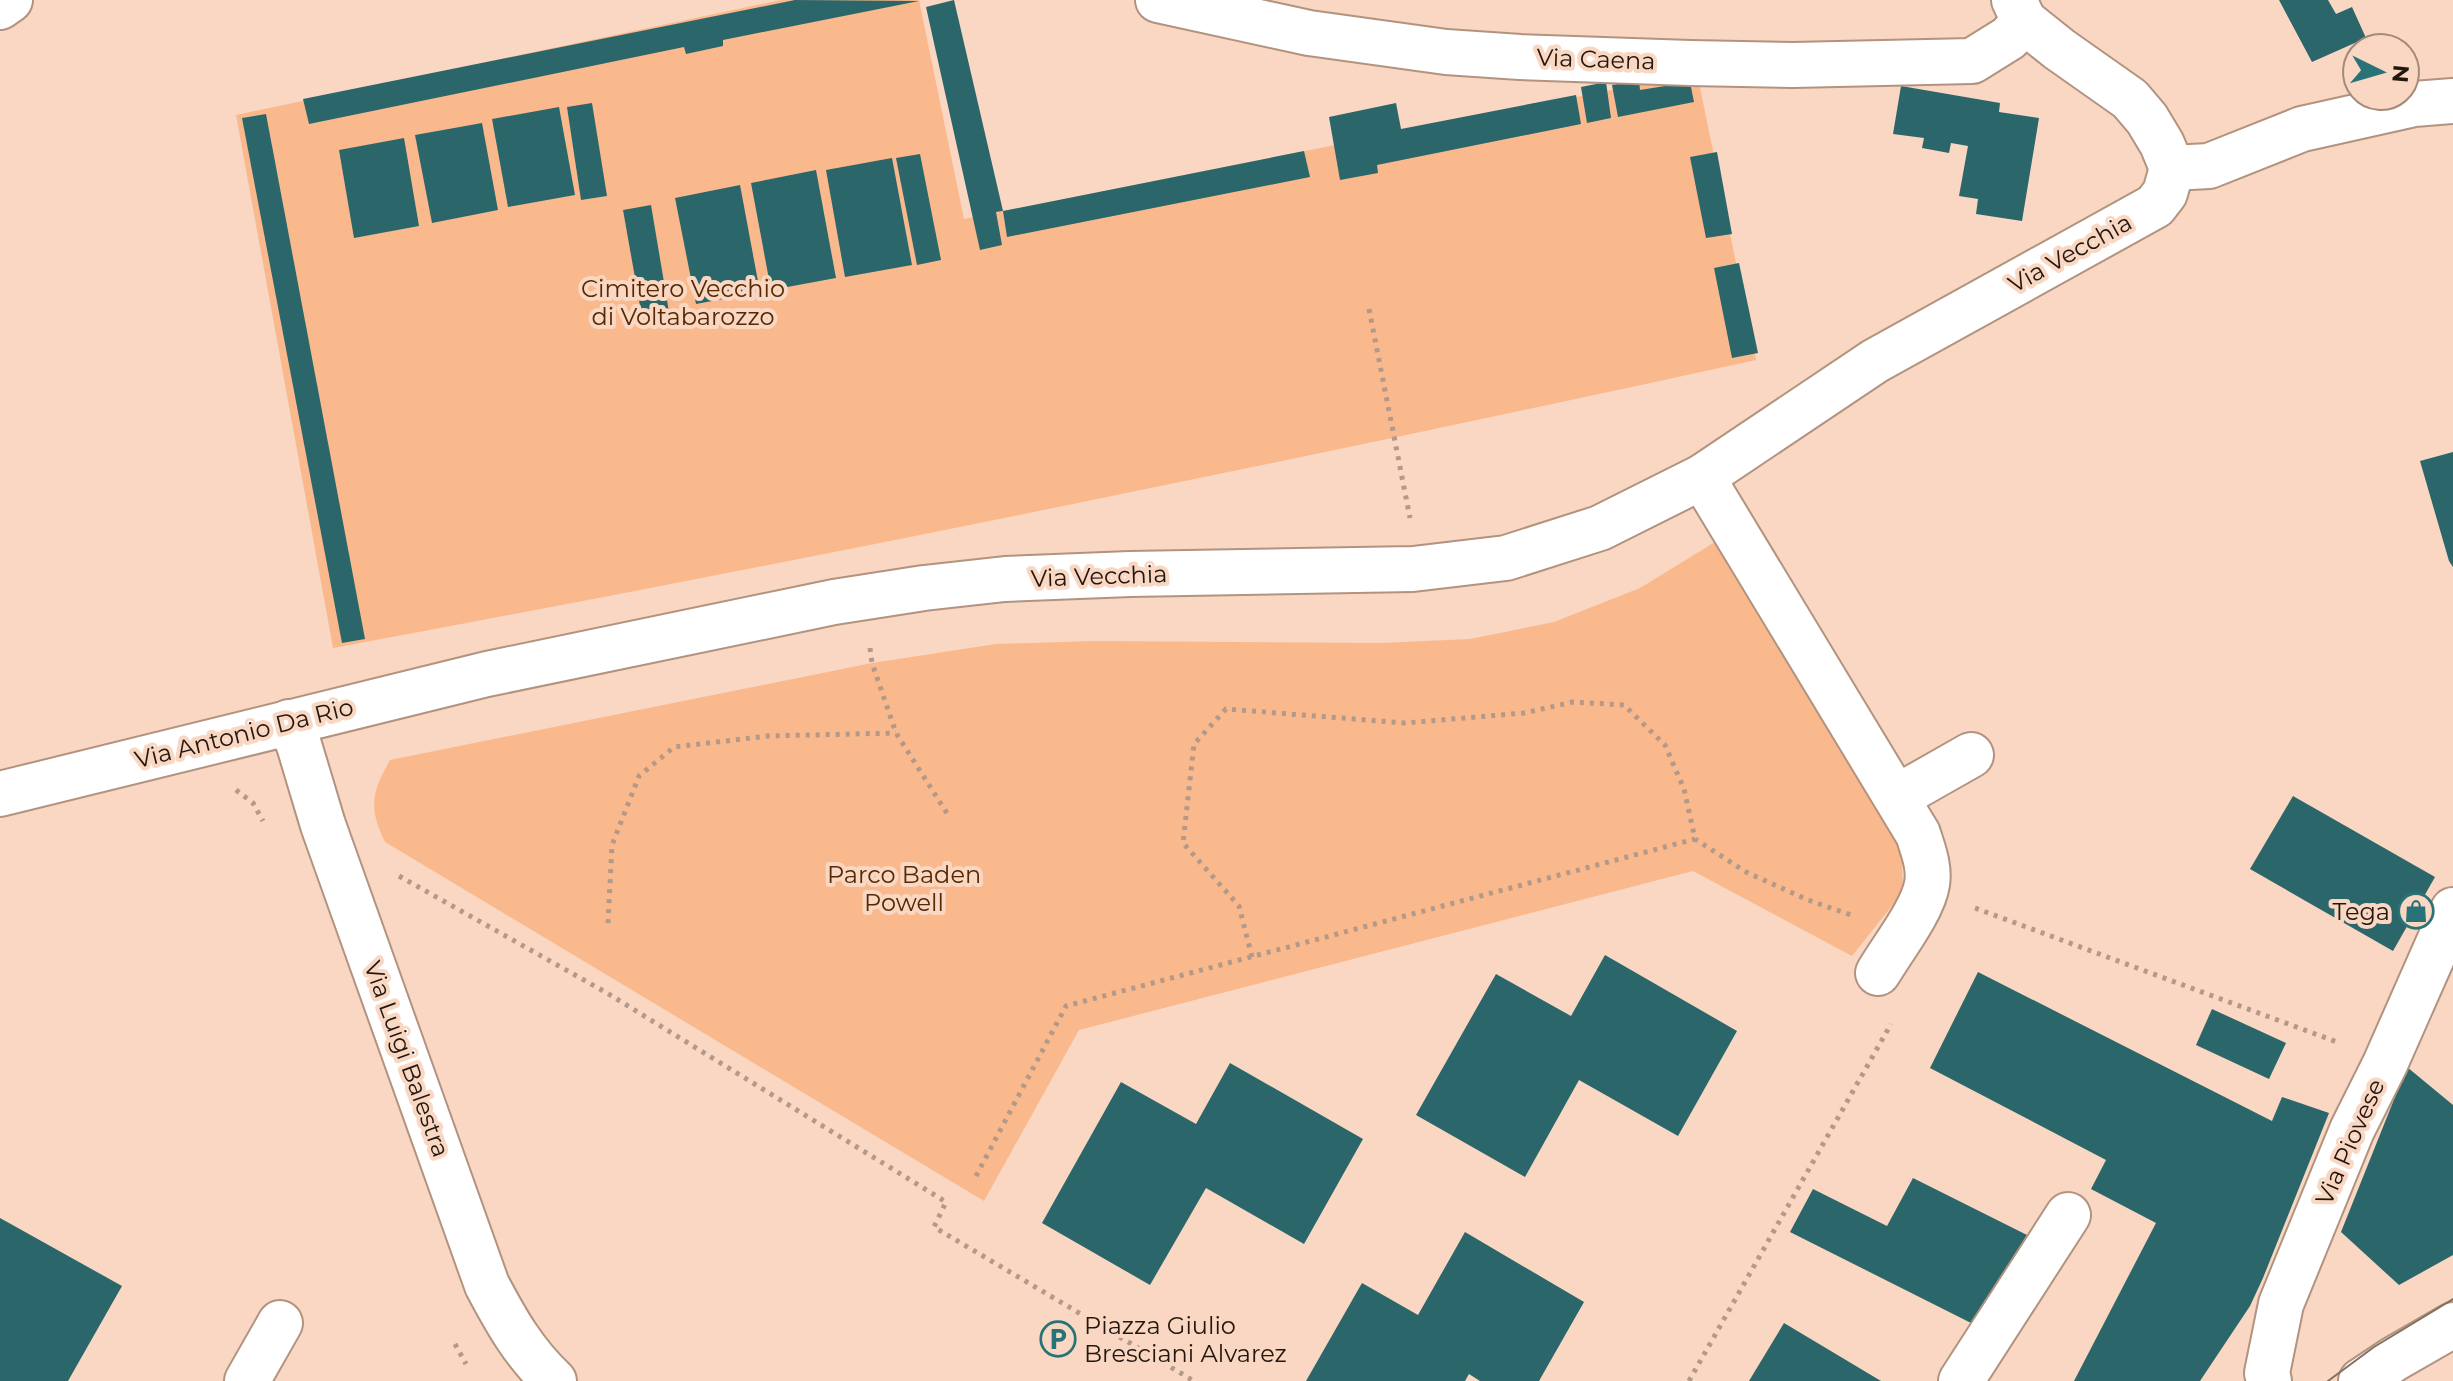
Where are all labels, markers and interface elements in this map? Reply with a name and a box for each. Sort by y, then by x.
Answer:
north arrow [2341,32,2421,112]
street label: Via Caena [1536,42,1656,76]
text: N [2386,64,2415,84]
street label: Via Vecchia [2003,207,2137,299]
park label: Cimitero Vecchio di Voltabarozzo [581,274,785,331]
street label: Via Vecchia [1030,559,1168,593]
street label: Via Antonio Da Rio [132,692,356,774]
park label: Parco Baden Powell [827,860,981,917]
shop icon: Tega [2397,892,2435,930]
place label: Tega [2332,897,2390,926]
street label: Via Luigi Balestra [358,957,456,1161]
street label: Via Piovese [2309,1074,2391,1210]
place label: Piazza Giulio Bresciani Alvarez [1084,1311,1287,1368]
parking icon: Piazza Giulio Bresciani Alvarez [1039,1320,1077,1358]

